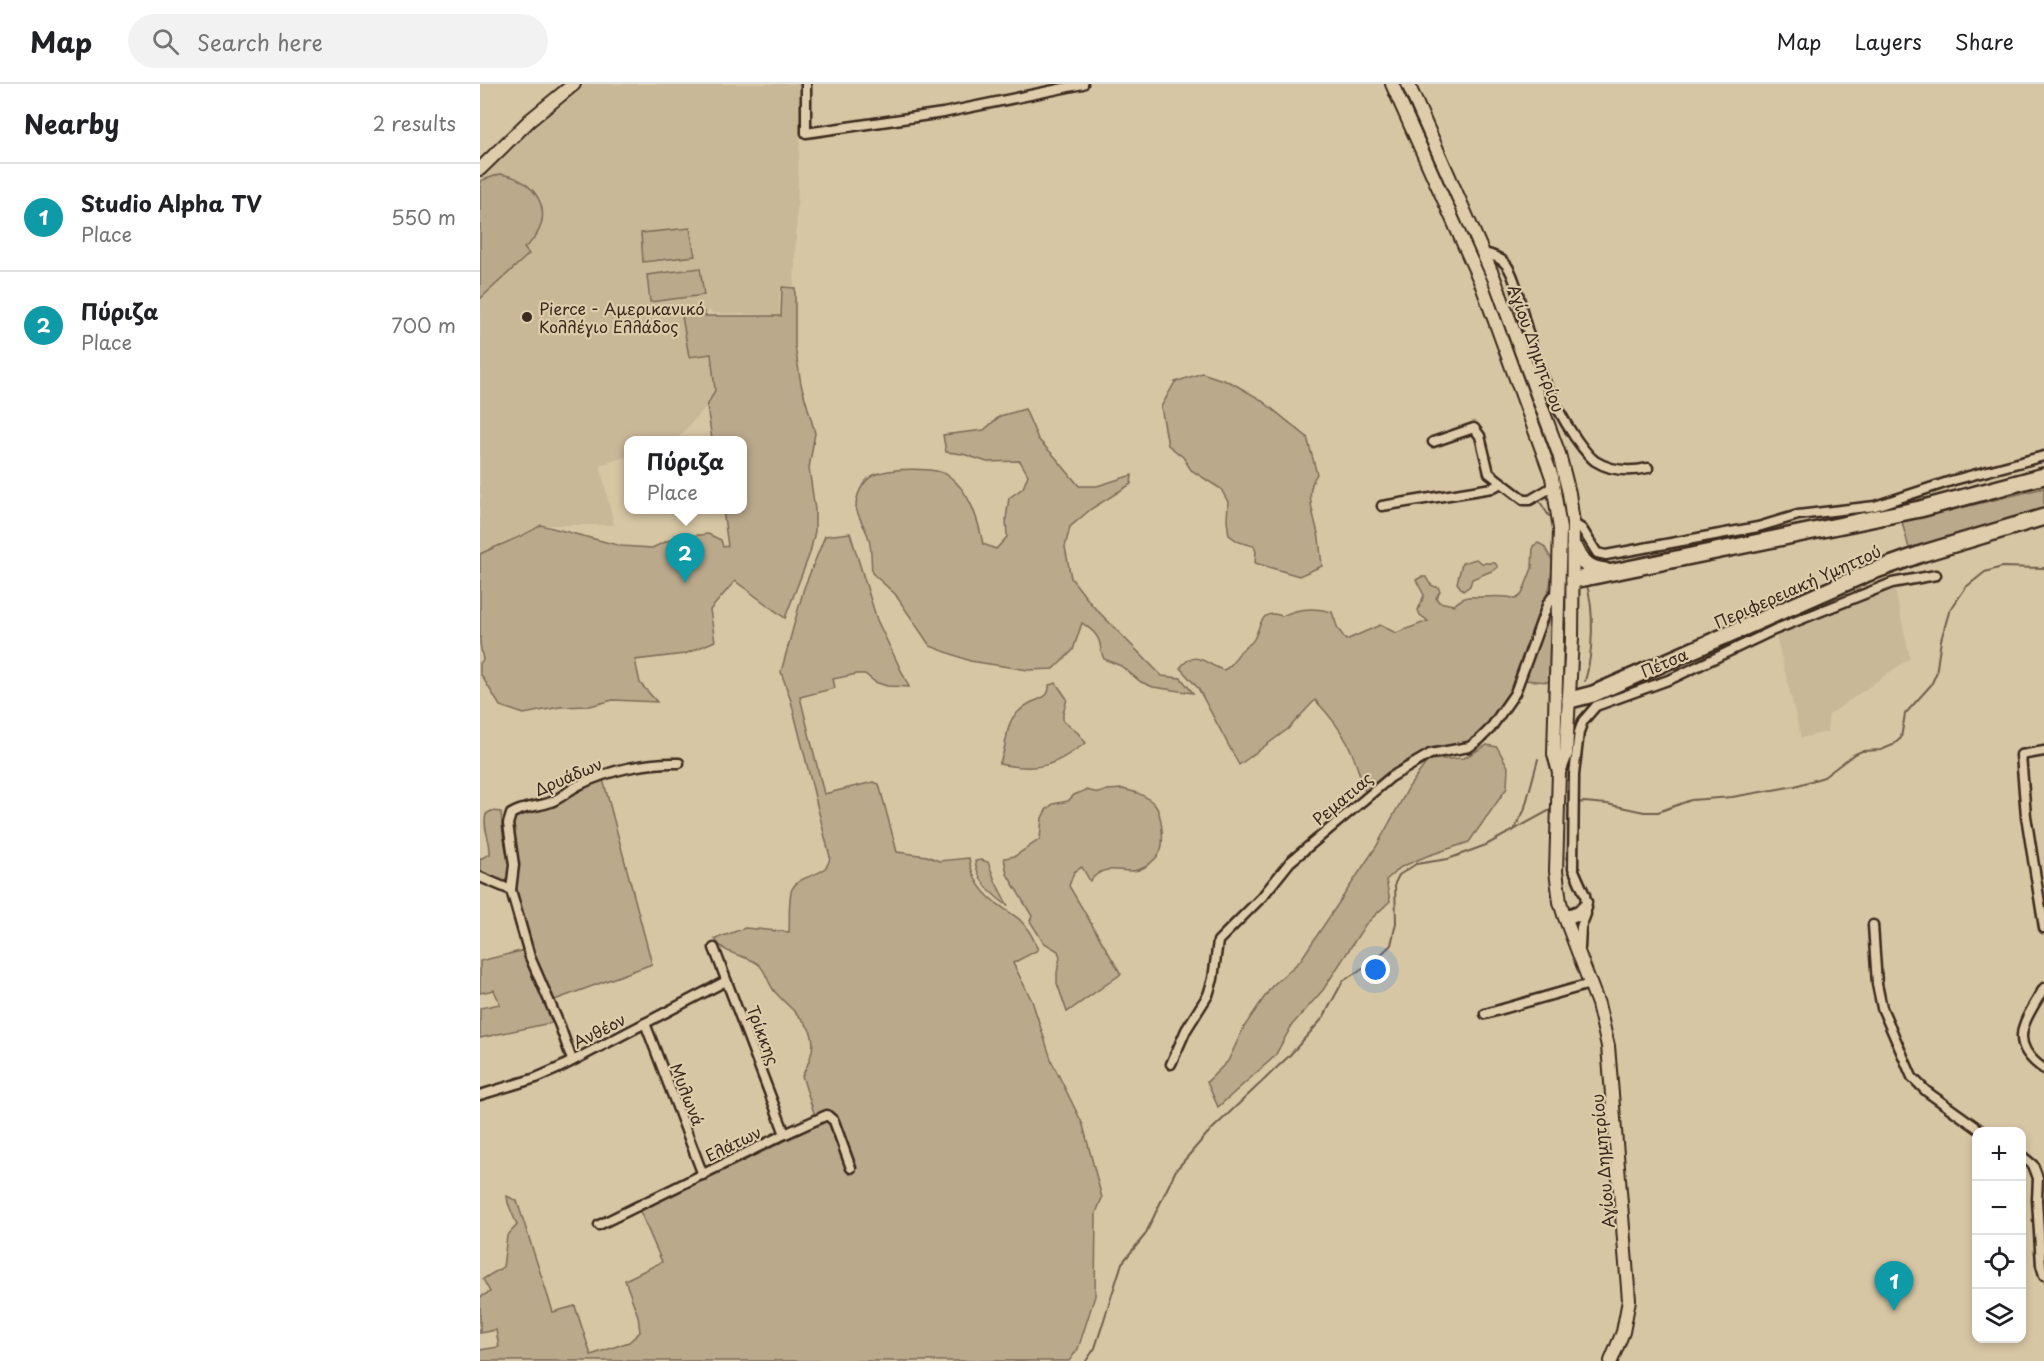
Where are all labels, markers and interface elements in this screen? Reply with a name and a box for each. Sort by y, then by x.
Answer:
search box [128,14,548,68]
text: Map [30,20,92,63]
icon: search [149,25,182,58]
text: Search here [197,25,323,58]
text: Map [1777,25,1821,57]
text: Layers [1854,25,1922,57]
text: Share [1955,25,2014,57]
text: Nearby [24,104,119,143]
text: 2 results [373,108,456,138]
text: Studio Alpha TV [81,186,262,219]
text: 1 [39,202,48,232]
text: 550 m [391,202,456,232]
text: Place [81,219,132,249]
street label: Αγίου Δημητρίου [1503,281,1571,415]
text: Πύριζα [81,294,158,327]
place label: Pierce - Αμερικανικό Κολλέγιο Ελλάδος [539,296,705,338]
text: 2 [36,310,51,340]
text: 700 m [391,310,456,340]
marker: Pierce - Αμερικανικό Κολλέγιο Ελλάδος [520,310,534,324]
text: Place [81,327,132,357]
popup [624,436,747,514]
text: Πύριζα [647,444,724,477]
text: Place [647,477,698,507]
pin: 2 [666,534,704,583]
street label: Περιφερειακή Υμηττού [1710,538,1884,634]
street label: Πέτσα [1637,641,1691,683]
street label: Δρυάδων [530,751,606,801]
street label: Ρεματιας [1307,766,1377,830]
your location [1361,955,1390,984]
street label: Τρίκκης [742,1002,786,1068]
street label: Ανθέον [568,1006,630,1054]
street label: Μυλωνά [665,1059,711,1129]
street label: Αγίου Δημητρίου [1584,1093,1620,1229]
street label: Ελάτων [701,1119,765,1167]
map controls [1972,1127,2026,1343]
button: + [1972,1127,2026,1181]
button: − [1972,1181,2026,1235]
button: locate [1972,1235,2026,1289]
pin: 1 [1874,1262,1914,1311]
button: layers [1972,1289,2026,1343]

